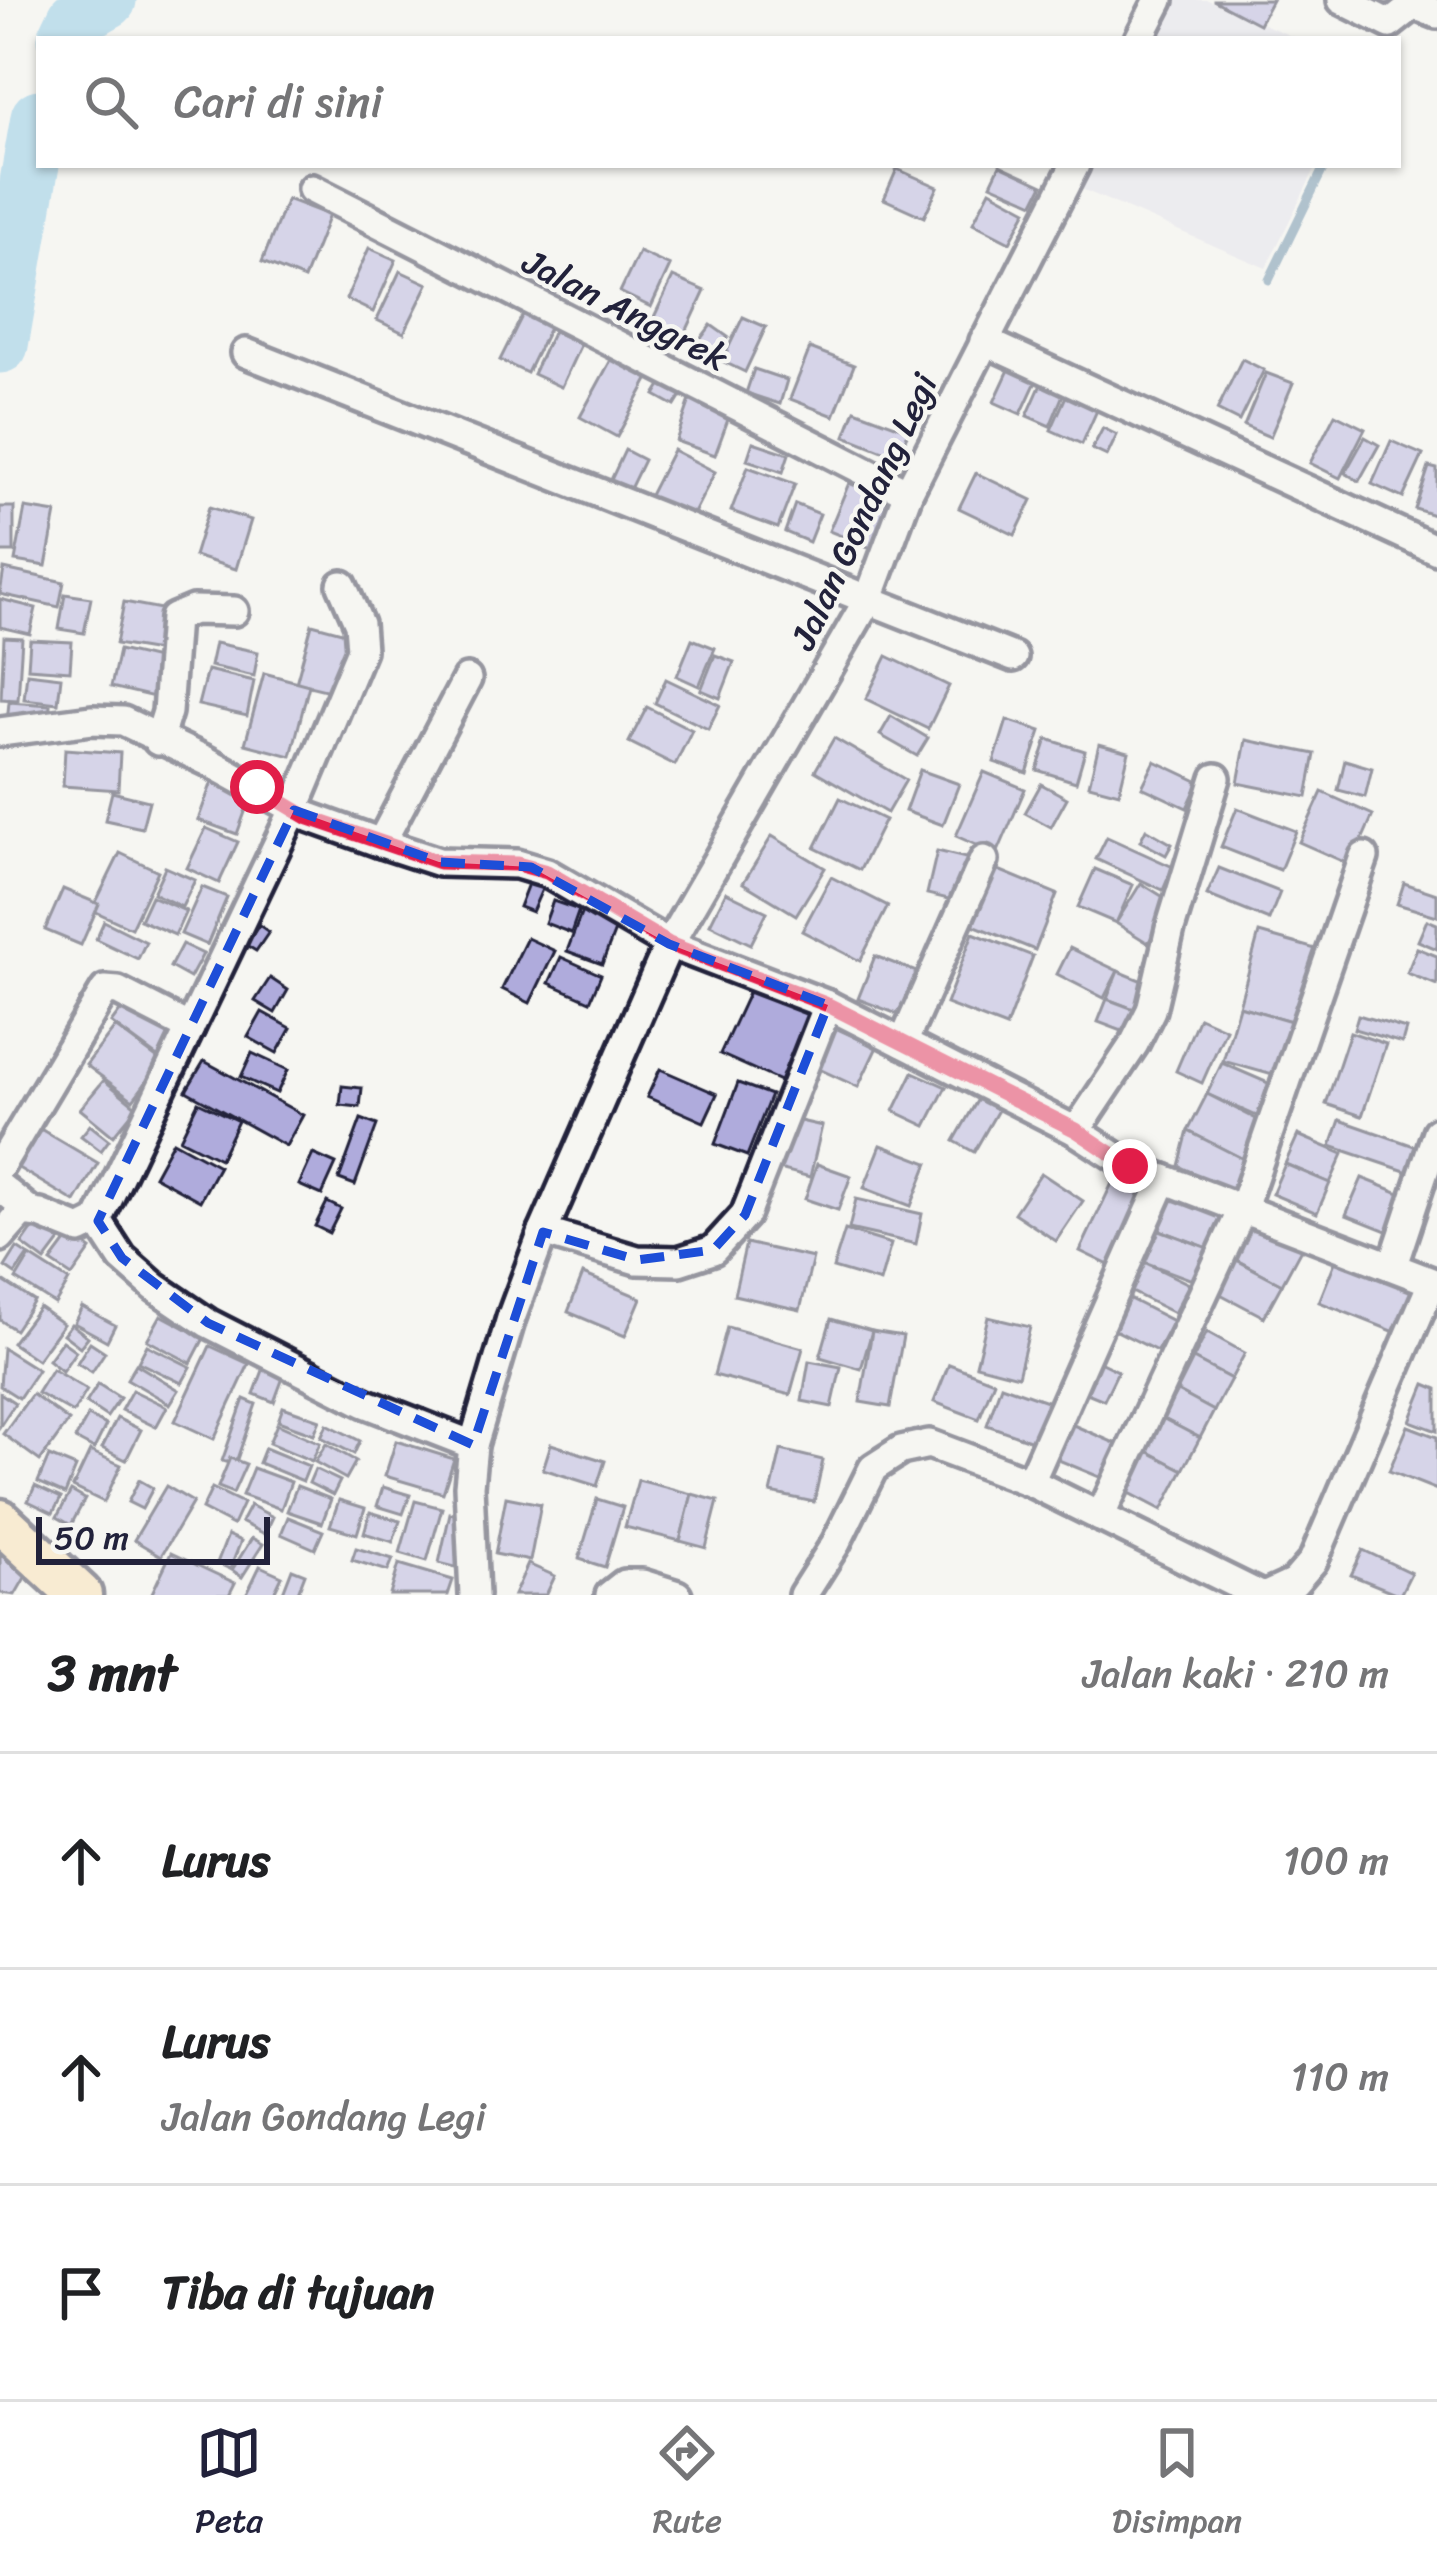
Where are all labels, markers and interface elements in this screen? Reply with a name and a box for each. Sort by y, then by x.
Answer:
search box [36,36,1401,168]
text: Cari di sini [174,62,383,142]
icon: search [78,69,144,135]
street label: Jalan Anggrek [509,230,741,390]
street label: Jalan Gondang Legi [771,361,957,662]
route start [230,760,284,814]
route end [1103,1139,1157,1193]
text: 50 m [54,1509,129,1567]
scale bar [36,1511,270,1564]
text: 3 mnt [48,1628,176,1718]
text: Jalan kaki · 210 m [1083,1639,1389,1708]
text: Lurus [162,1821,270,1901]
text: 100 m [1283,1826,1389,1895]
icon: ahead [48,1828,114,1894]
text: Lurus [162,2002,270,2082]
text: 110 m [1291,2042,1389,2111]
icon: ahead [48,2044,114,2110]
text: Jalan Gondang Legi [162,2082,486,2151]
text: Tiba di tujuan [162,2253,434,2333]
icon: arrive [48,2260,114,2326]
tab: Peta [195,2420,263,2550]
tab: Rute [653,2420,722,2550]
tab: Disimpan [1112,2420,1242,2550]

